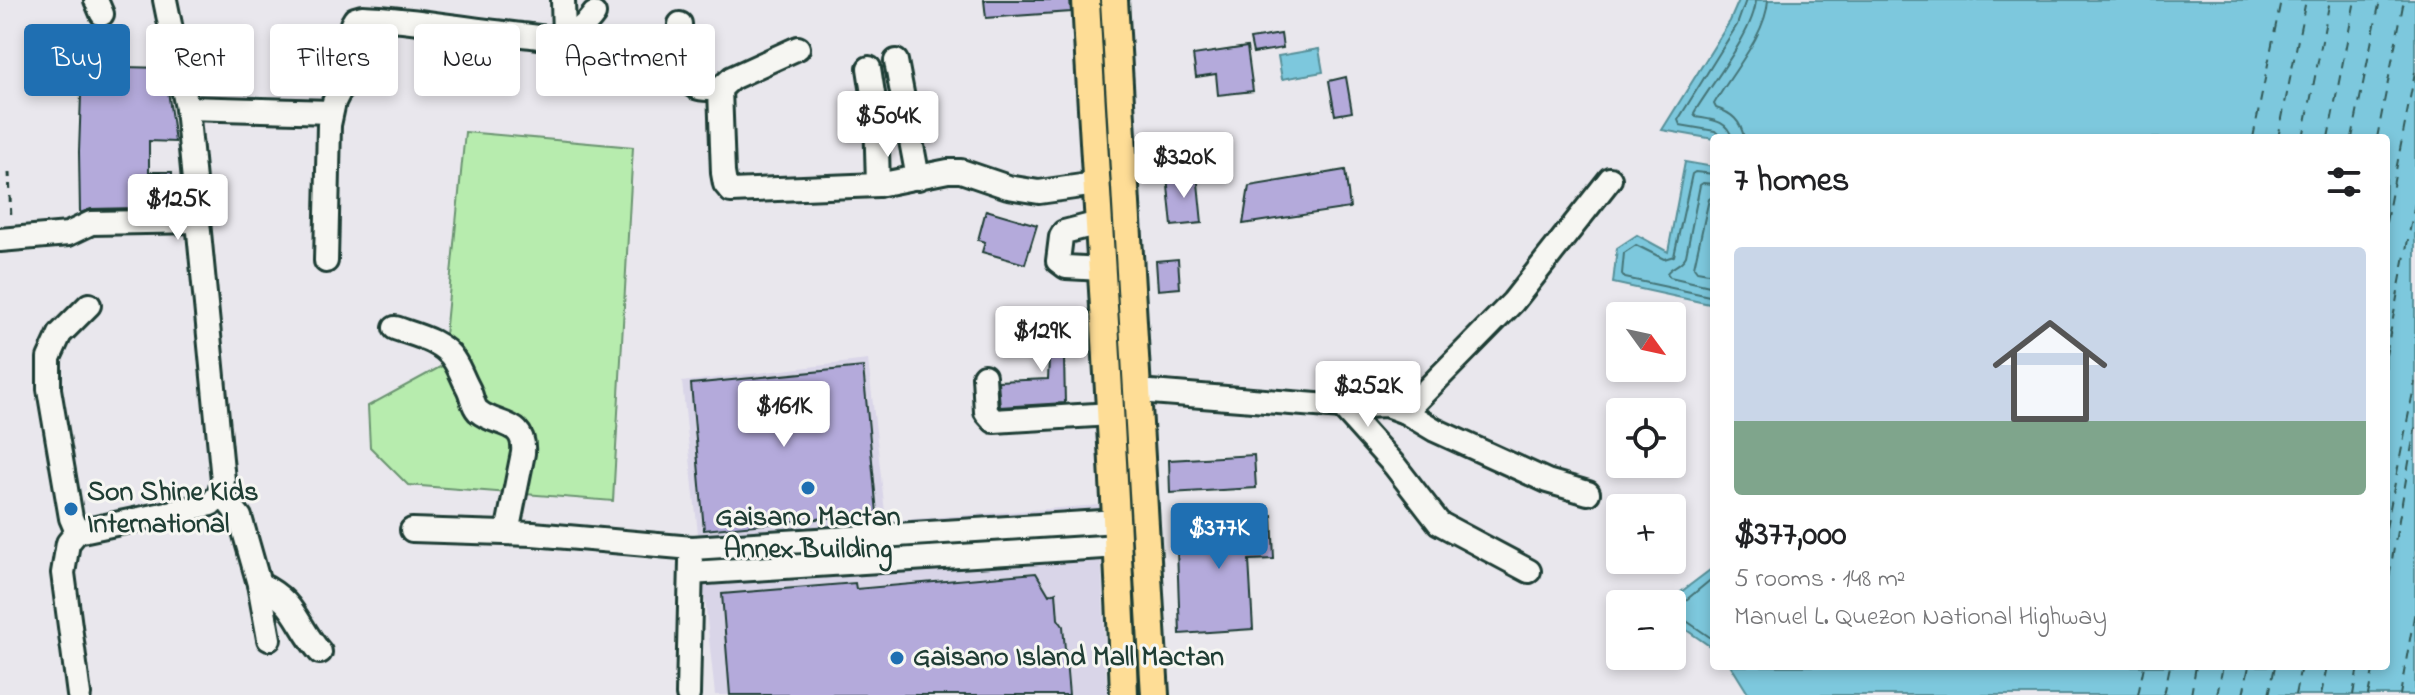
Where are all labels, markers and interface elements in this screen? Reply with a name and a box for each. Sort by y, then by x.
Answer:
chip: Buy [24,24,130,96]
chip: Rent [146,24,254,96]
chip: Filters [270,24,398,96]
chip: New [414,24,520,96]
chip: Apartment [536,24,715,96]
pin: $504K [832,91,944,159]
text: $504K [855,98,921,136]
pin: $320K [1128,132,1240,200]
text: $320K [1152,139,1216,177]
text: 7 homes [1734,157,1849,207]
icon: filters [2322,160,2366,204]
pin: $125K [122,174,234,242]
text: $125K [146,181,210,219]
icon: home [1978,299,2122,443]
north arrow [1606,302,1686,382]
map controls [1606,302,1686,670]
pin: $129K [986,306,1098,374]
text: $129K [1013,313,1071,351]
pin: $252K [1312,361,1424,429]
text: $252K [1333,368,1403,406]
pin: $161K [728,381,840,449]
text: $161K [756,388,812,426]
button: locate [1606,398,1686,478]
place label: Son Shine Kids International [87,473,259,546]
marker: Gaisano Mactan Annex Building [799,479,817,497]
button: + [1606,494,1686,574]
place label: Gaisano Mactan Annex Building [715,498,901,572]
marker: Son Shine Kids International [62,500,80,518]
pin: $377K [1163,503,1275,571]
text: $377K [1189,510,1249,548]
text: $377,000 [1734,511,1847,561]
text: 5 rooms · 148 m² [1734,561,1906,599]
button: − [1606,590,1686,670]
text: Manuel L. Quezon National Highway [1734,599,2107,637]
place label: Gaisano Island Mall Mactan [913,638,1224,679]
marker: Gaisano Island Mall Mactan [888,649,906,667]

